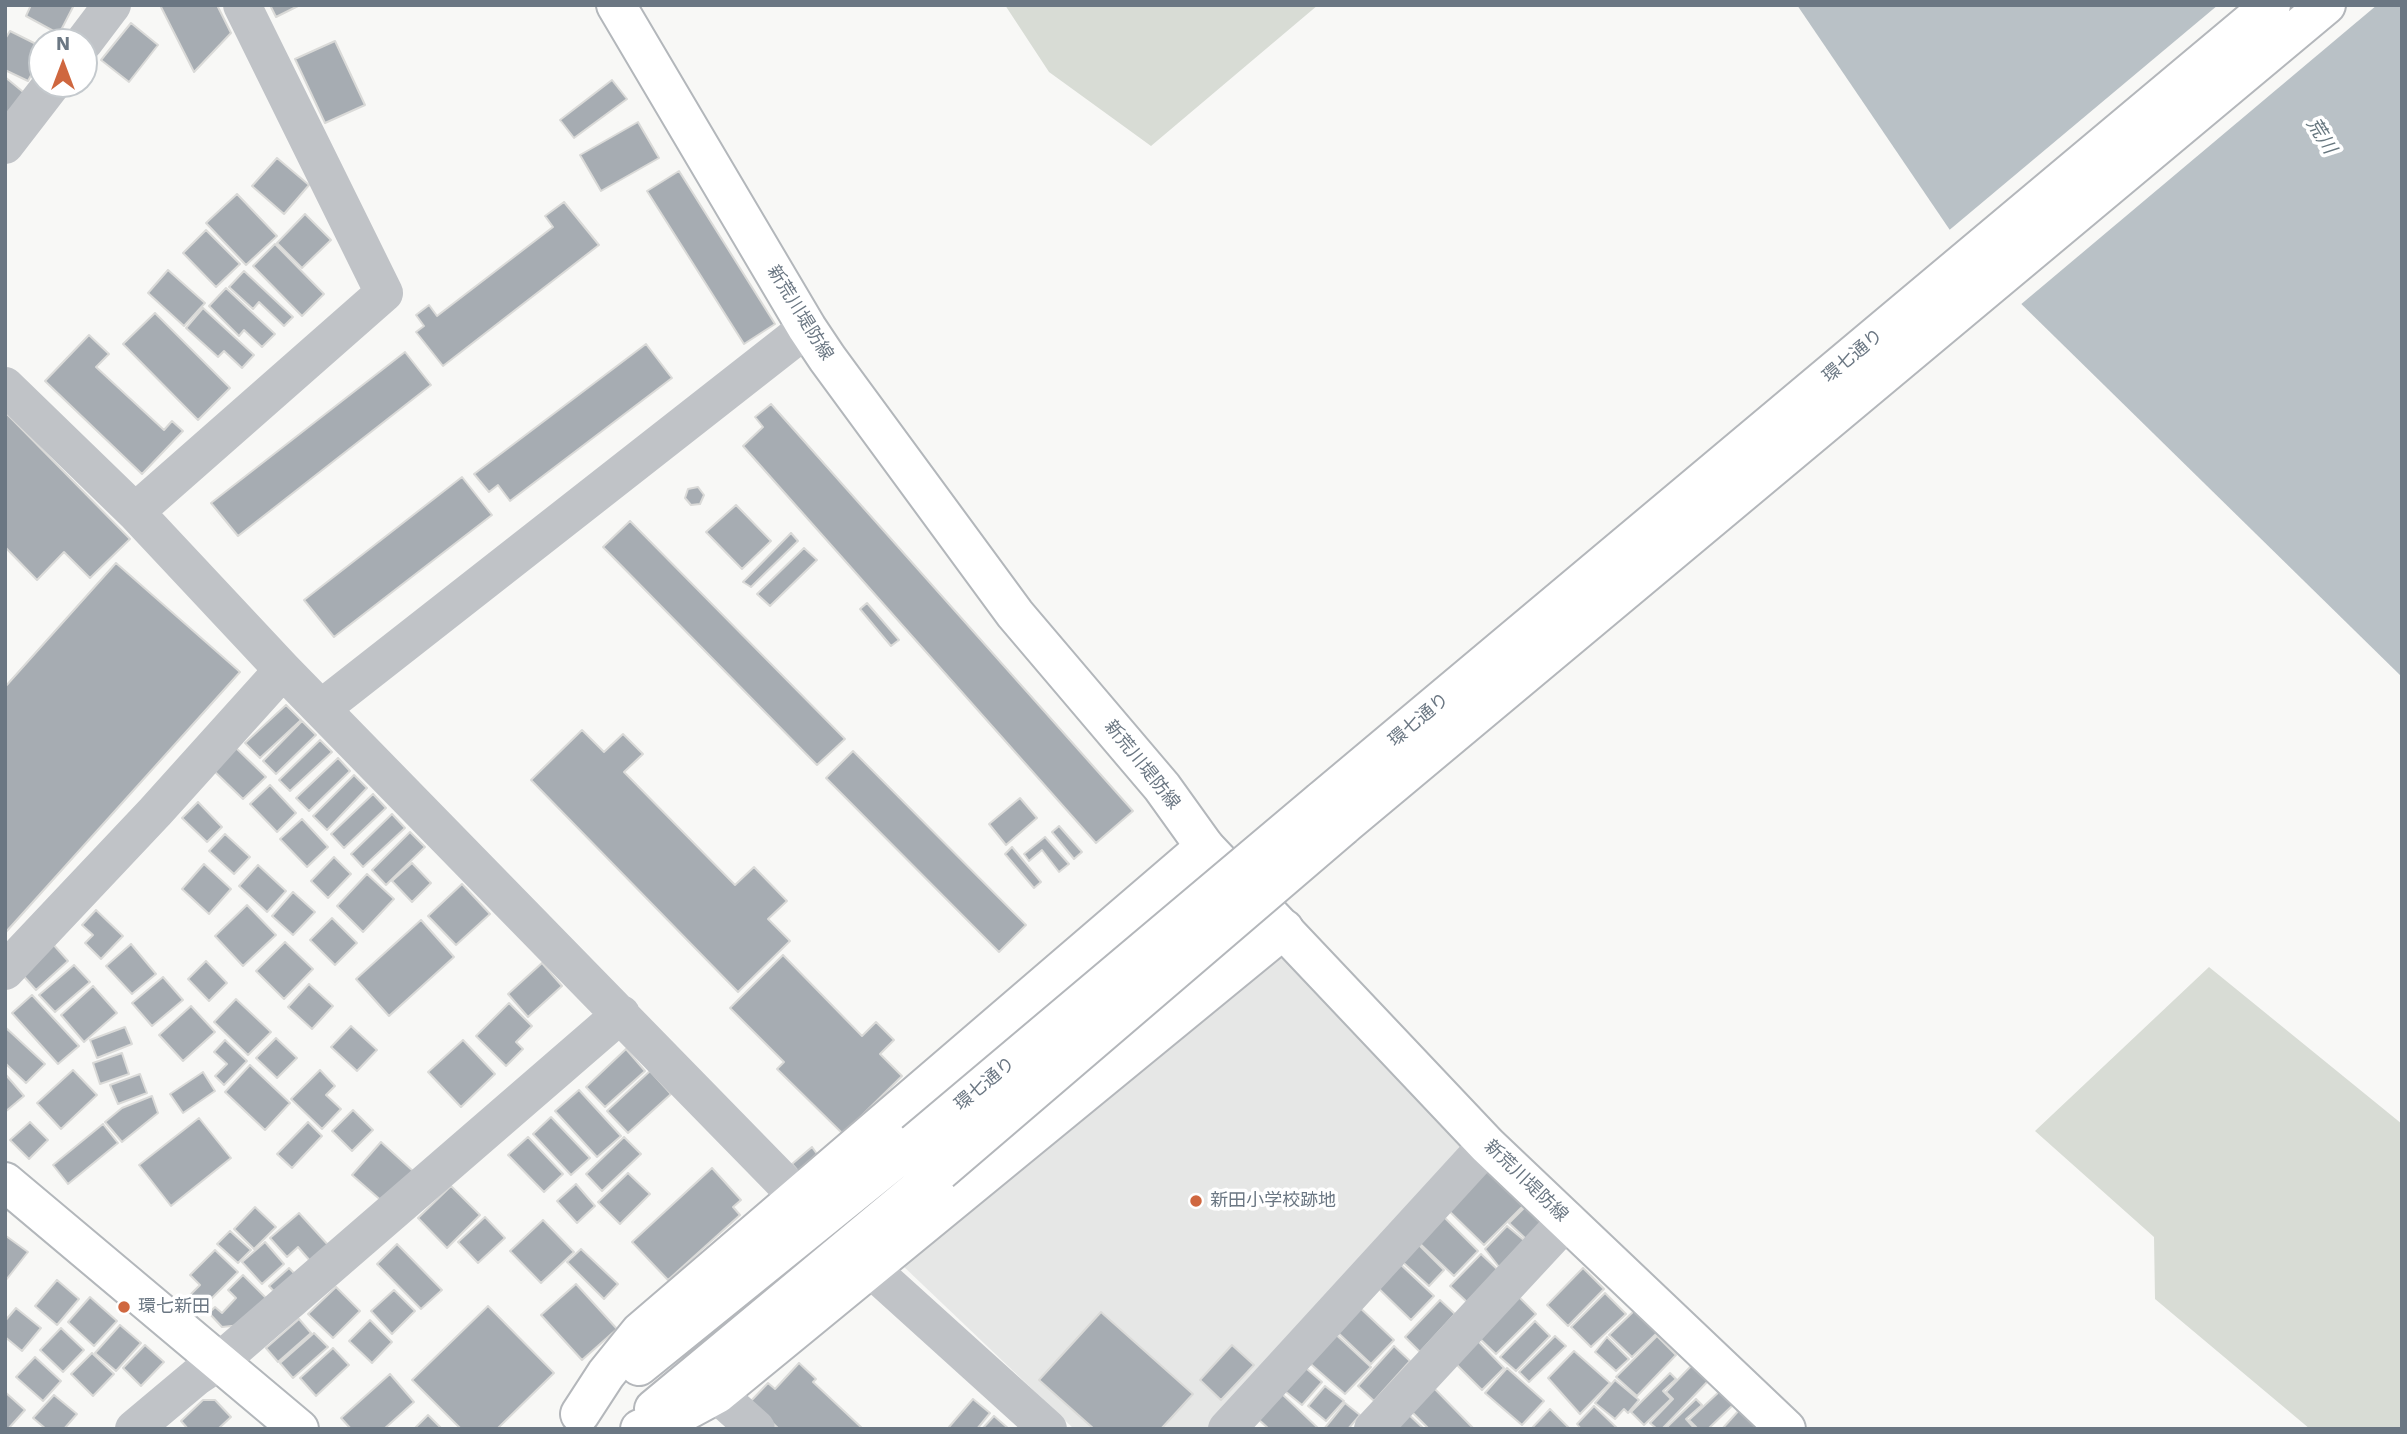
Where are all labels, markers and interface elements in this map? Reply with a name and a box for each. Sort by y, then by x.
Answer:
north arrow [28,28,98,98]
text: N [56,32,70,55]
water label: 荒川 [2301,114,2341,158]
street label: 新荒川堤防線 [762,261,838,365]
street label: 環七通り [1818,325,1888,387]
street label: 環七通り [1384,689,1454,751]
street label: 新荒川堤防線 [1100,716,1184,814]
street label: 環七通り [950,1053,1020,1115]
street label: 新荒川堤防線 [1480,1136,1572,1226]
place label: 新田小学校跡地 [1210,1190,1336,1212]
marker: 新田小学校跡地 [1188,1193,1204,1209]
place label: 環七新田 [138,1296,210,1318]
marker: 環七新田 [116,1299,132,1315]

